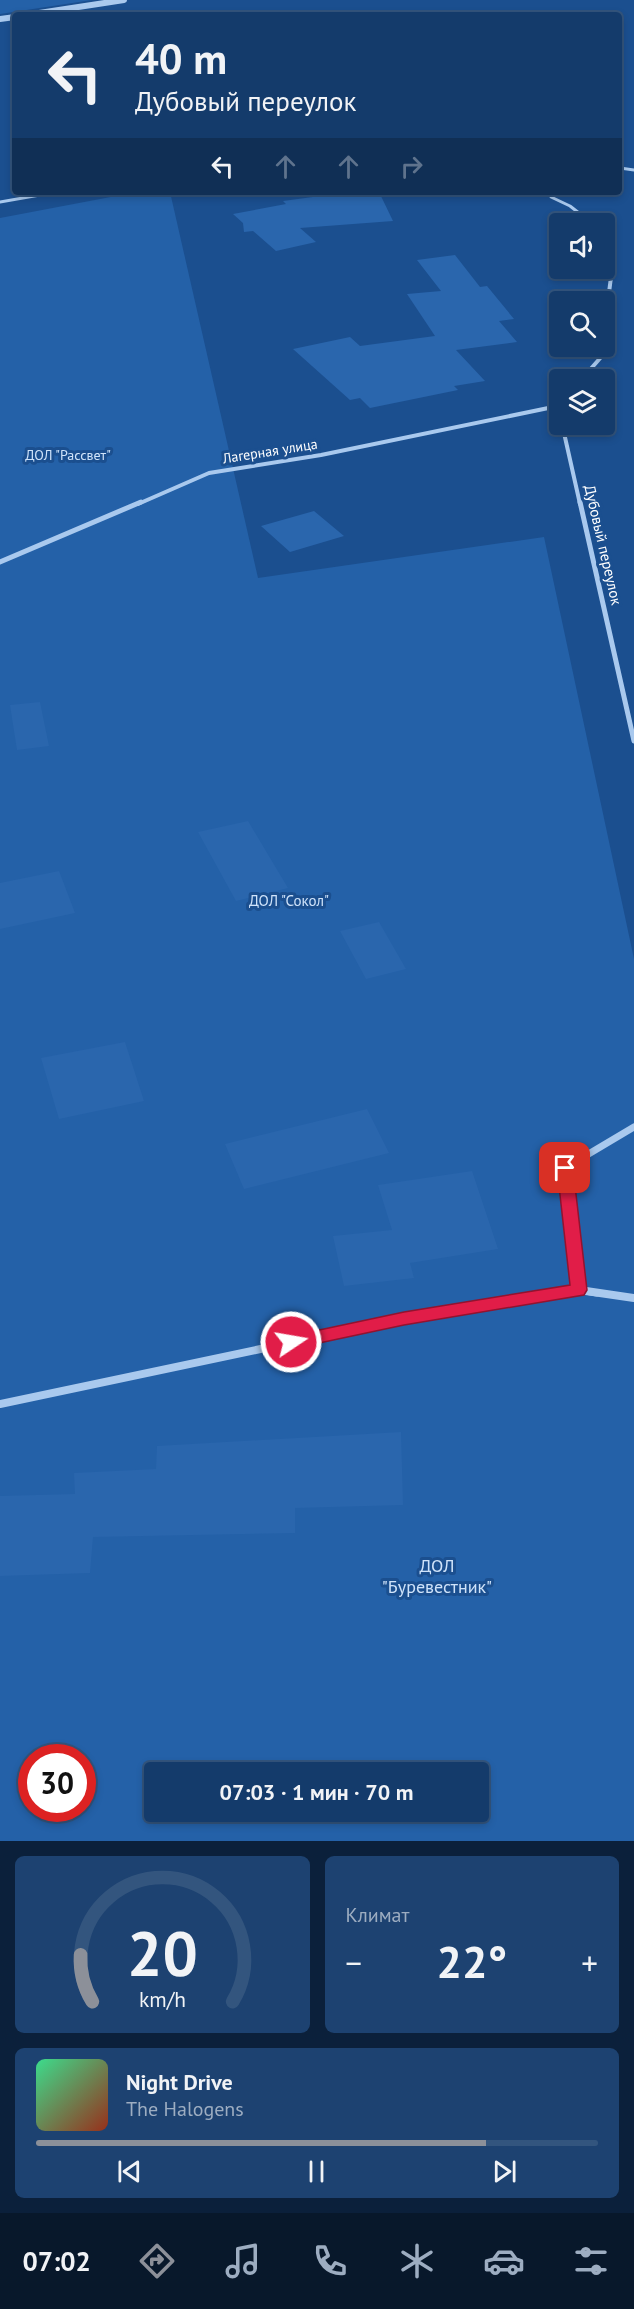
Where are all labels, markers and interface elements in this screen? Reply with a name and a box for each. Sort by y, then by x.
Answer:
text: 40 m [135,31,227,86]
icon: left [36,36,114,114]
text: Дубовый переулок [135,84,356,118]
icon: left [206,150,239,183]
icon: ahead [269,150,302,183]
icon: ahead [332,150,365,183]
icon: right [395,150,428,183]
map controls [549,213,615,435]
button: sound [549,213,615,279]
button: search [549,291,615,357]
button: layers [549,369,615,435]
street label: Лагерная улица [220,435,319,468]
park label: ДОЛ "Рассвет" [25,446,111,464]
street label: Дубовый переулок [580,483,627,608]
park label: ДОЛ "Сокол" [249,891,329,910]
pin [539,1142,590,1193]
icon: arrive [548,1151,581,1184]
position arrow [259,1310,323,1374]
park label: ДОЛ "Буревестник" [382,1554,492,1598]
speed limit sign: 30 [18,1744,96,1822]
text: 07:03 · 1 мин · 70 m [220,1778,413,1806]
text: Климат [346,1902,409,1928]
text: 20 [127,1912,198,1993]
text: 22° [436,1932,507,1990]
text: − [346,1941,362,1984]
text: + [581,1941,598,1984]
text: km/h [139,1985,186,2013]
text: Night Drive [126,2068,233,2096]
text: The Halogens [126,2096,244,2122]
icon: previous [113,2155,146,2188]
icon: pause [300,2155,333,2188]
icon: next [488,2155,521,2188]
icon: directions [136,2240,178,2282]
icon: music [222,2240,264,2282]
icon: phone [309,2240,351,2282]
icon: climate [396,2240,438,2282]
icon: car [483,2240,525,2282]
icon: filters [570,2240,612,2282]
text: 07:02 [22,2244,91,2278]

